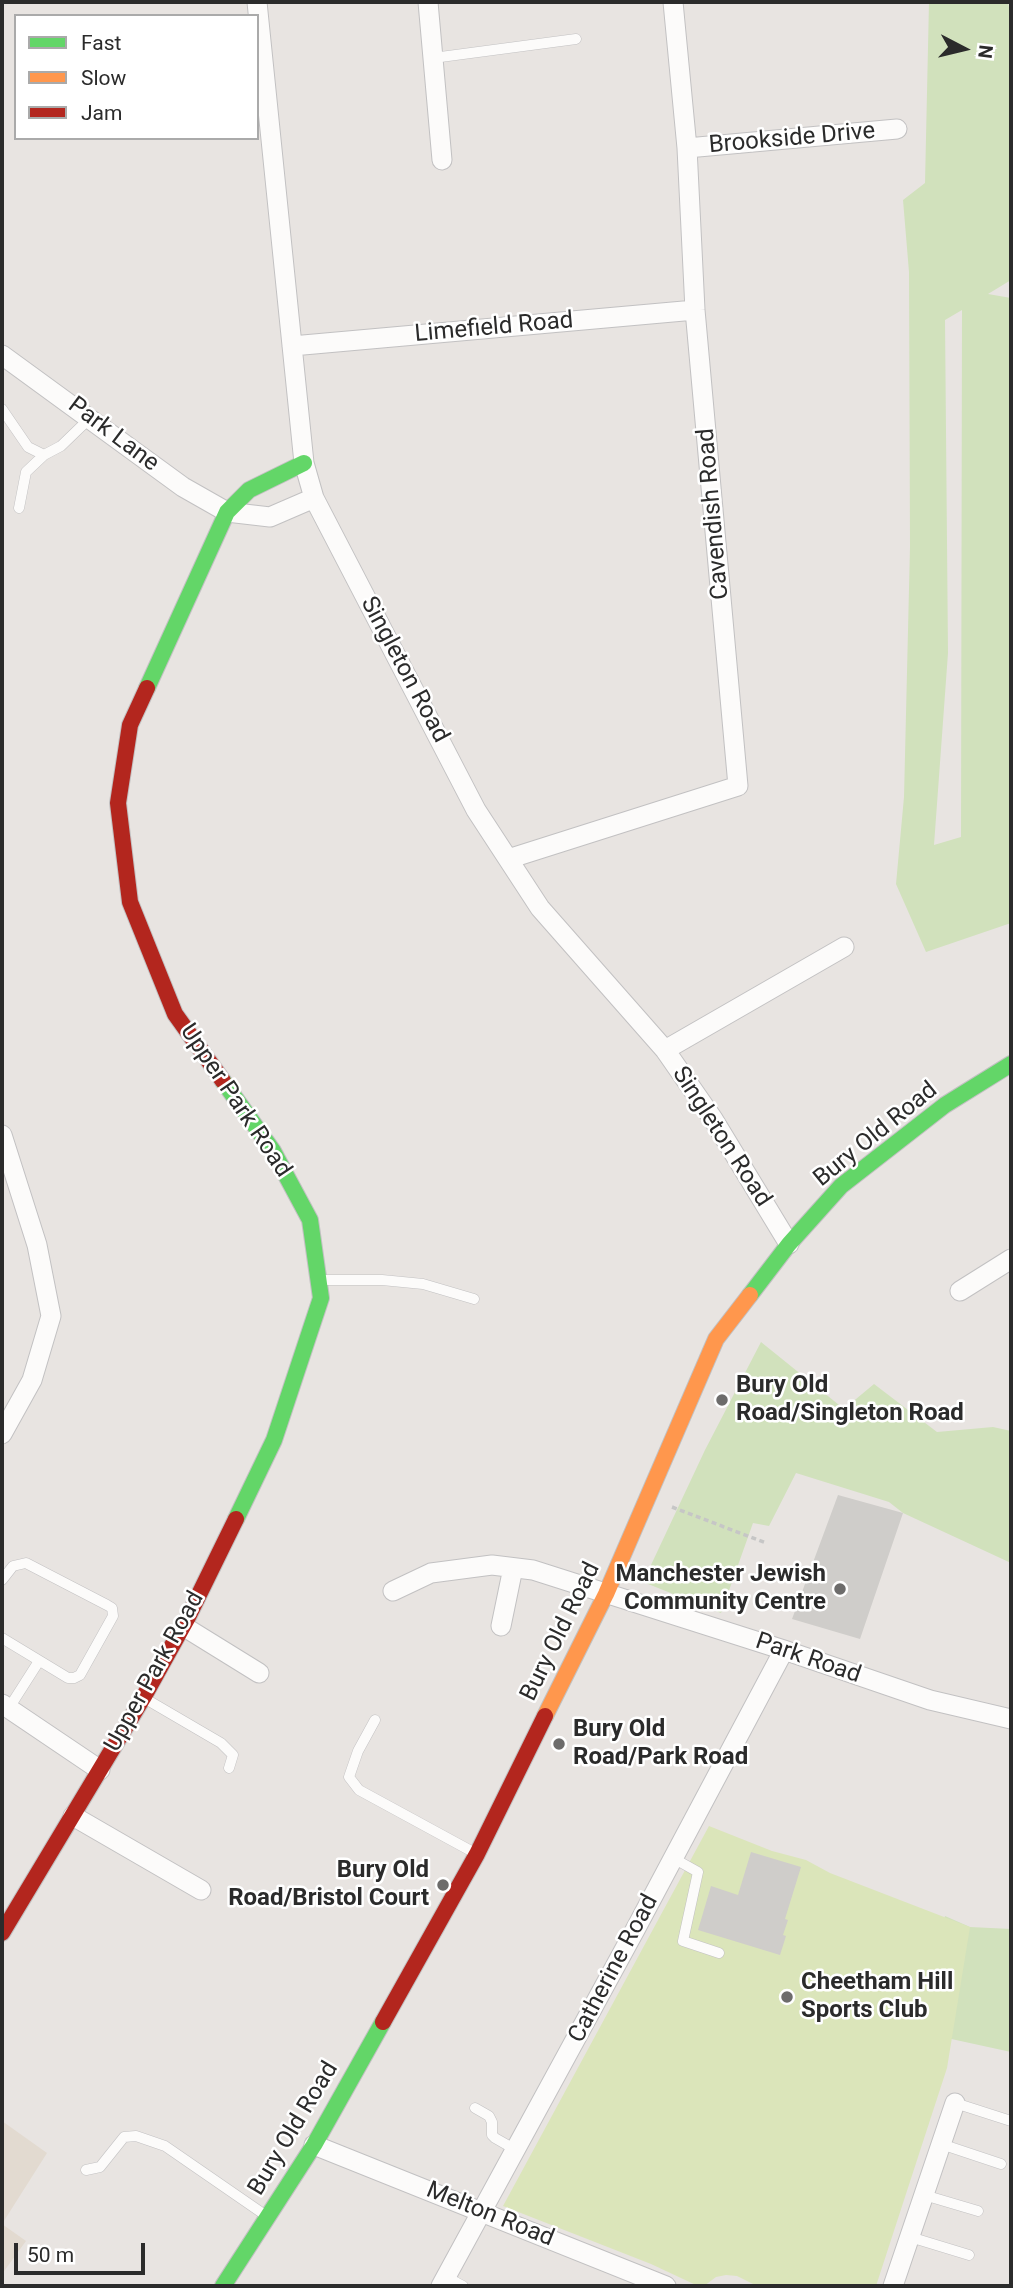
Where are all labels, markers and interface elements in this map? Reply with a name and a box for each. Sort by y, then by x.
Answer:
legend [14,14,259,140]
north arrow [929,14,999,84]
text: Fast [81,31,121,55]
text: N [973,44,998,60]
text: Slow [81,66,126,90]
text: Jam [81,101,122,125]
street label: Brookside Drive [708,117,876,161]
street label: Limefield Road [414,307,574,349]
street label: Park Lane [62,392,164,478]
street label: Cavendish Road [692,427,736,601]
street label: Singleton Road [354,592,454,748]
street label: Upper Park Road [173,1019,297,1183]
street label: Singleton Road [665,1062,777,1212]
street label: Bury Old Road [808,1076,944,1194]
place label: Bury Old Road/Singleton Road [736,1372,964,1428]
marker: Bury Old Road/Singleton Road [714,1392,730,1408]
street label: Bury Old Road [515,1558,607,1706]
place label: Manchester Jewish Community Centre [616,1561,826,1617]
marker: Manchester Jewish Community Centre [832,1581,848,1597]
street label: Upper Park Road [99,1587,211,1757]
street label: Park Road [752,1628,864,1690]
place label: Bury Old Road/Park Road [573,1716,748,1772]
marker: Bury Old Road/Park Road [551,1736,567,1752]
place label: Bury Old Road/Bristol Court [228,1857,429,1913]
marker: Bury Old Road/Bristol Court [435,1877,451,1893]
street label: Catherine Road [563,1890,665,2048]
place label: Cheetham Hill Sports Club [801,1969,953,2025]
marker: Cheetham Hill Sports Club [779,1989,795,2005]
street label: Bury Old Road [243,2057,345,2201]
street label: Melton Road [422,2176,558,2254]
scale bar [18,2228,149,2272]
text: 50 m [27,2243,74,2267]

